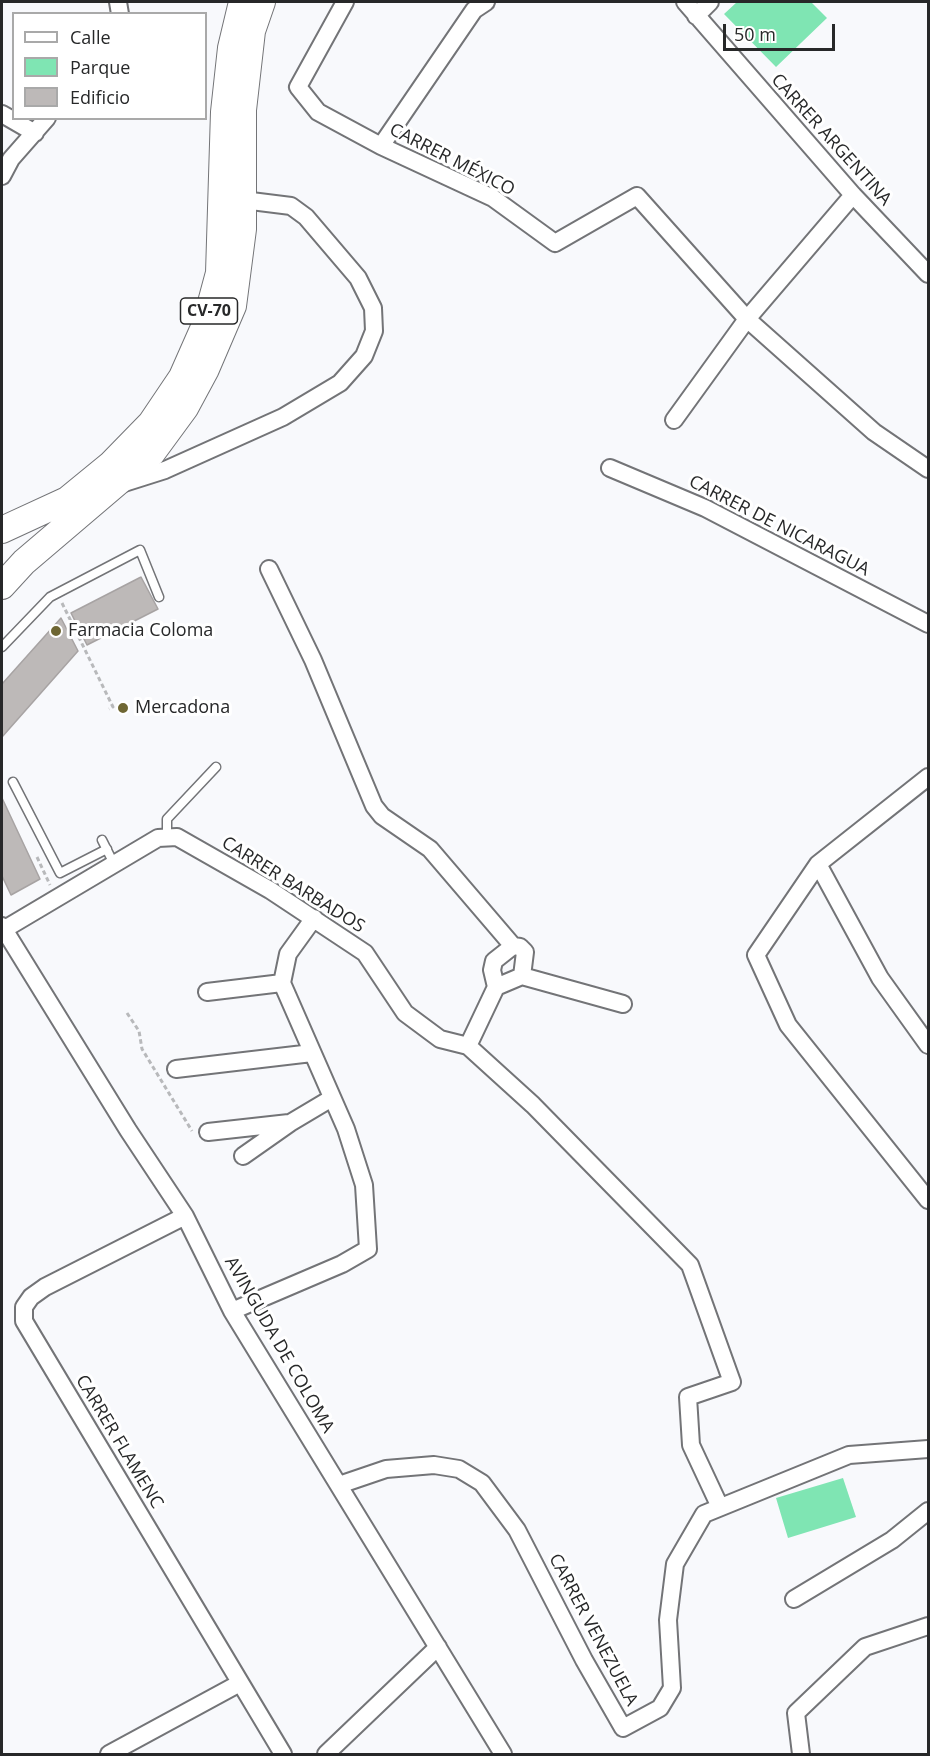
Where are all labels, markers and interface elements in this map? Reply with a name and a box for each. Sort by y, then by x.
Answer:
legend [12,12,207,120]
scale bar [726,12,838,50]
text: 50 m [734,22,776,46]
text: Calle [70,25,111,49]
text: Parque [70,55,130,79]
street label: CARRER ARGENTINA [766,70,896,210]
text: Edificio [70,85,130,109]
street label: CARRER MÉXICO [386,119,518,201]
road number: CV-70 [180,298,238,324]
street label: CARRER DE NICARAGUA [685,471,873,581]
place label: Farmacia Coloma [68,620,213,642]
marker: Farmacia Coloma [49,624,63,638]
place label: Mercadona [135,697,230,719]
marker: Mercadona [116,701,130,715]
street label: CARRER BARBADOS [217,832,369,938]
street label: AVINGUDA DE COLOMA [220,1253,338,1437]
street label: CARRER FLAMENC [71,1371,167,1513]
street label: CARRER VENEZUELA [544,1550,642,1710]

